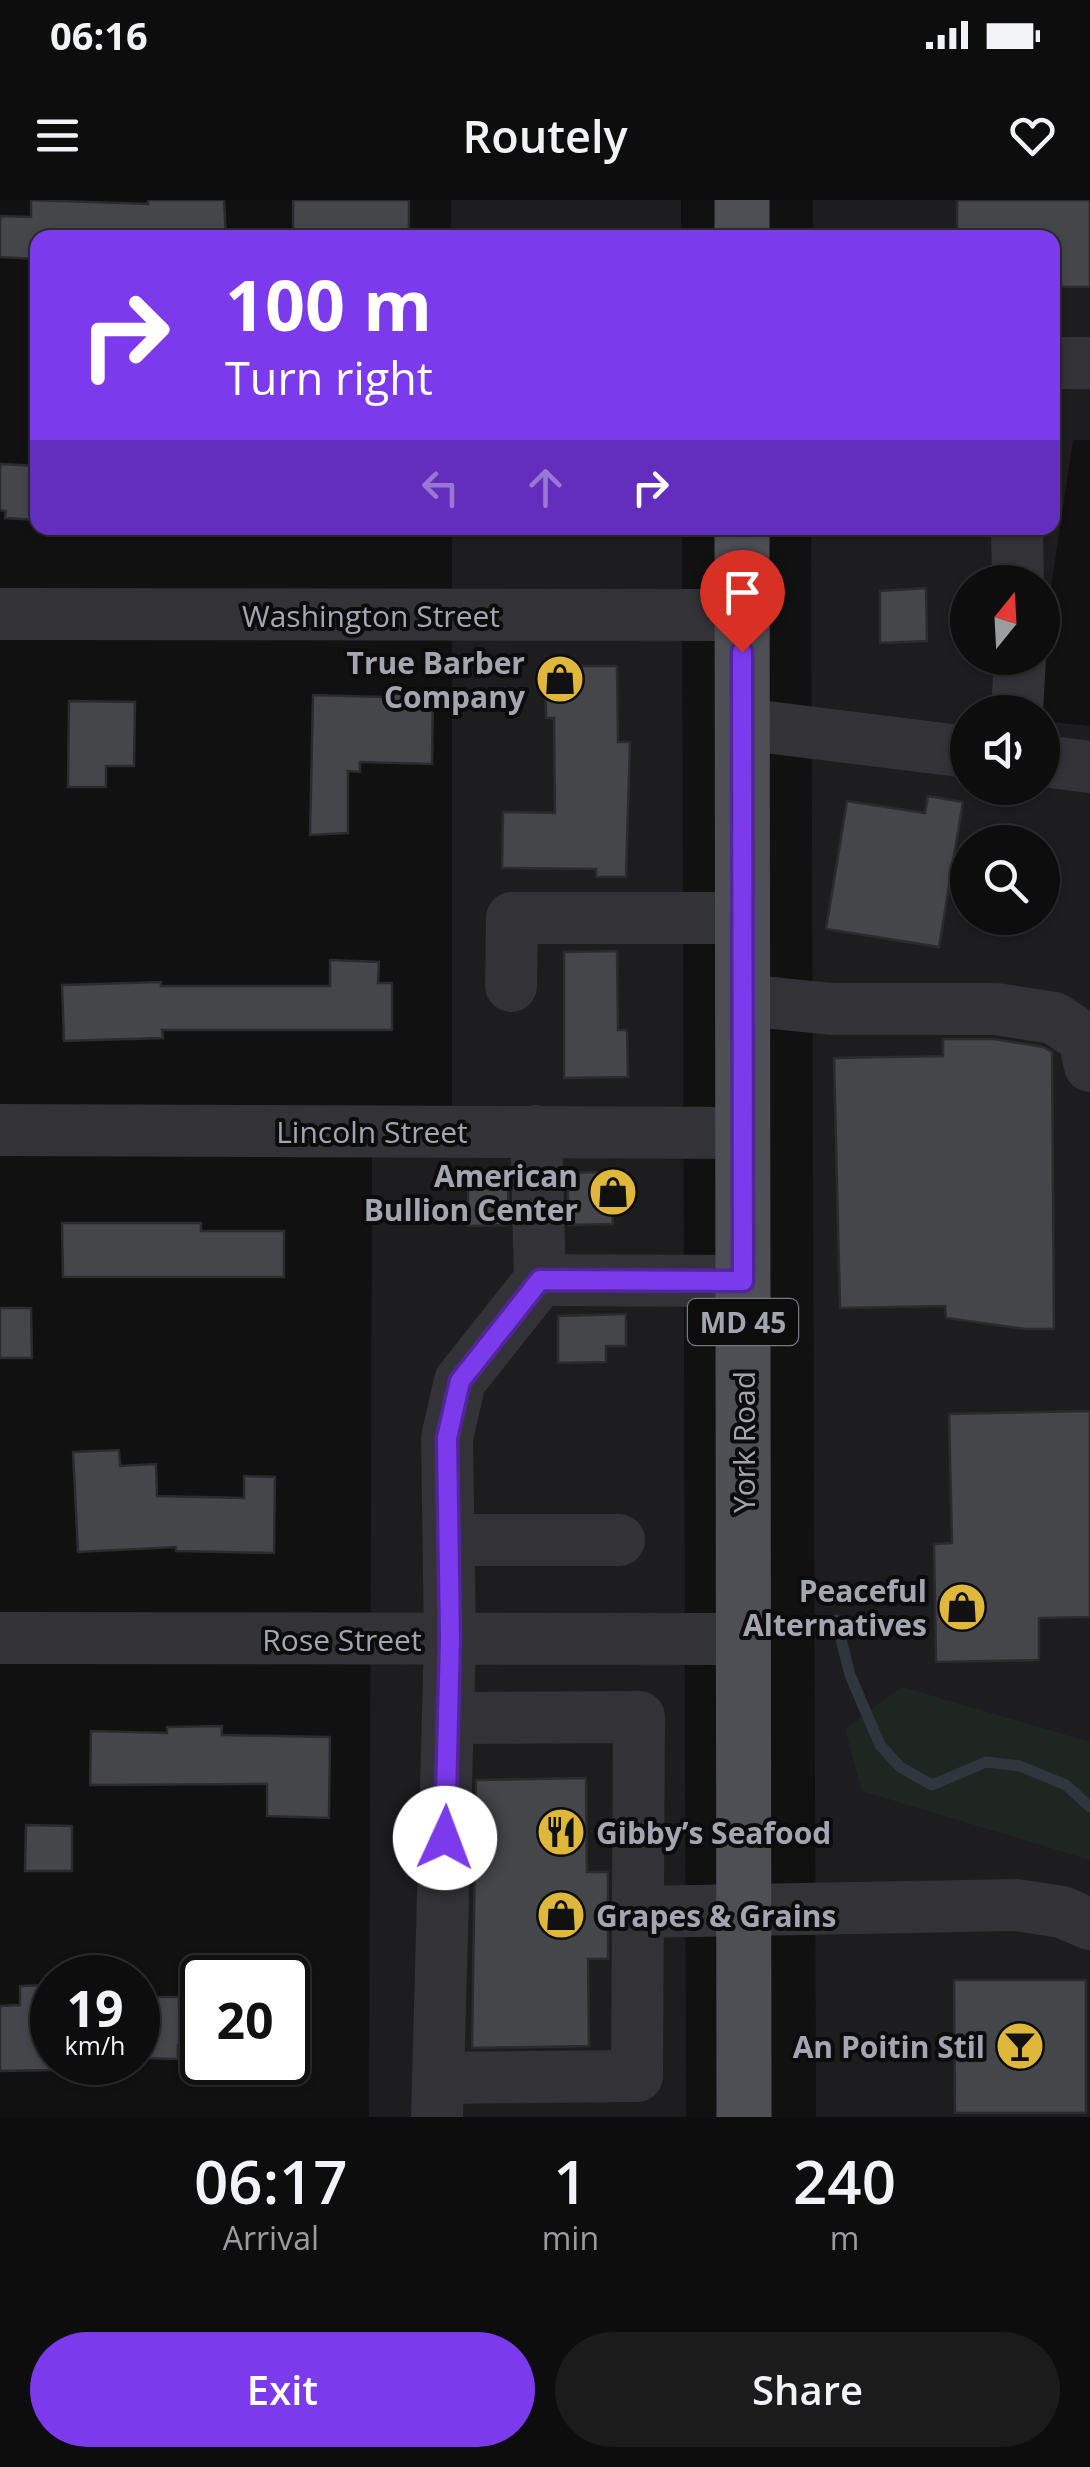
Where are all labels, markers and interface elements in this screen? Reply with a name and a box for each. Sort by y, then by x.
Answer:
text: 06:16 [50,9,148,61]
text: Routely [462,105,628,166]
icon: menu [30,108,85,163]
icon: heart [1005,108,1060,163]
text: 100 m [225,256,432,352]
icon: right [60,270,190,400]
text: Turn right [225,347,433,408]
icon: left [413,460,468,515]
icon: ahead [518,460,573,515]
icon: right [623,460,678,515]
pin [700,550,785,653]
icon: arrive [715,565,770,620]
north arrow [950,565,1060,675]
map controls [950,565,1060,935]
street label: Washington Street [242,595,500,636]
place label: True Barber Company [347,642,526,717]
shop icon: True Barber Company [534,653,586,705]
button: sound [950,695,1060,805]
button: search [950,825,1060,935]
street label: Lincoln Street [276,1111,468,1152]
place label: American Bullion Center [364,1155,578,1230]
shop icon: American Bullion Center [587,1166,639,1218]
road number: MD 45 [688,1299,798,1345]
street label: York Road [723,1371,764,1513]
place label: Peaceful Alternatives [743,1570,927,1645]
shop icon: Peaceful Alternatives [936,1581,988,1633]
street label: Rose Street [262,1619,422,1660]
position arrow [393,1786,497,1890]
restaurant icon: Gibby’s Seafood [535,1806,587,1858]
place label: Gibby’s Seafood [596,1812,831,1853]
shop icon: Grapes & Grains [535,1889,587,1941]
place label: Grapes & Grains [596,1895,836,1936]
speed limit sign: 20 [180,1955,310,2085]
text: 19 [66,1974,124,2042]
bar icon: An Poitin Stil [994,2020,1046,2072]
place label: An Poitin Stil [793,2026,985,2067]
text: km/h [65,2028,125,2062]
text: 06:17 [194,2140,348,2222]
text: 1 [553,2140,588,2222]
text: 240 [793,2140,896,2222]
text: Arrival [223,2216,319,2259]
text: min [542,2216,599,2259]
text: m [830,2216,859,2259]
button: Exit [30,2332,535,2447]
button: Share [555,2332,1060,2447]

